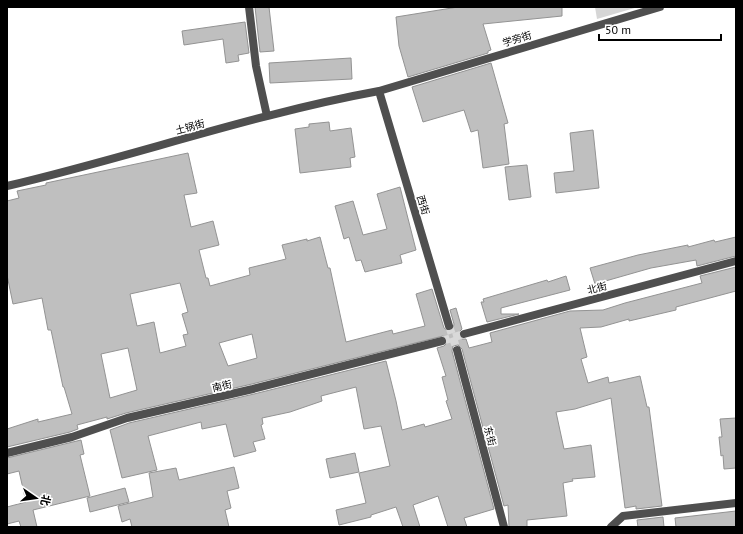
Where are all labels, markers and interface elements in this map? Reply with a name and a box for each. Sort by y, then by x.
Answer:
scale bar [599,16,721,42]
text: 50 m [605,22,631,37]
street label: 学旁街 [501,28,533,50]
street label: 土锅街 [174,117,206,137]
street label: 西街 [414,194,432,216]
street label: 北街 [586,279,608,297]
street label: 南街 [211,377,233,395]
street label: 东街 [481,425,499,447]
north arrow [16,478,56,518]
text: 北 [38,493,54,507]

